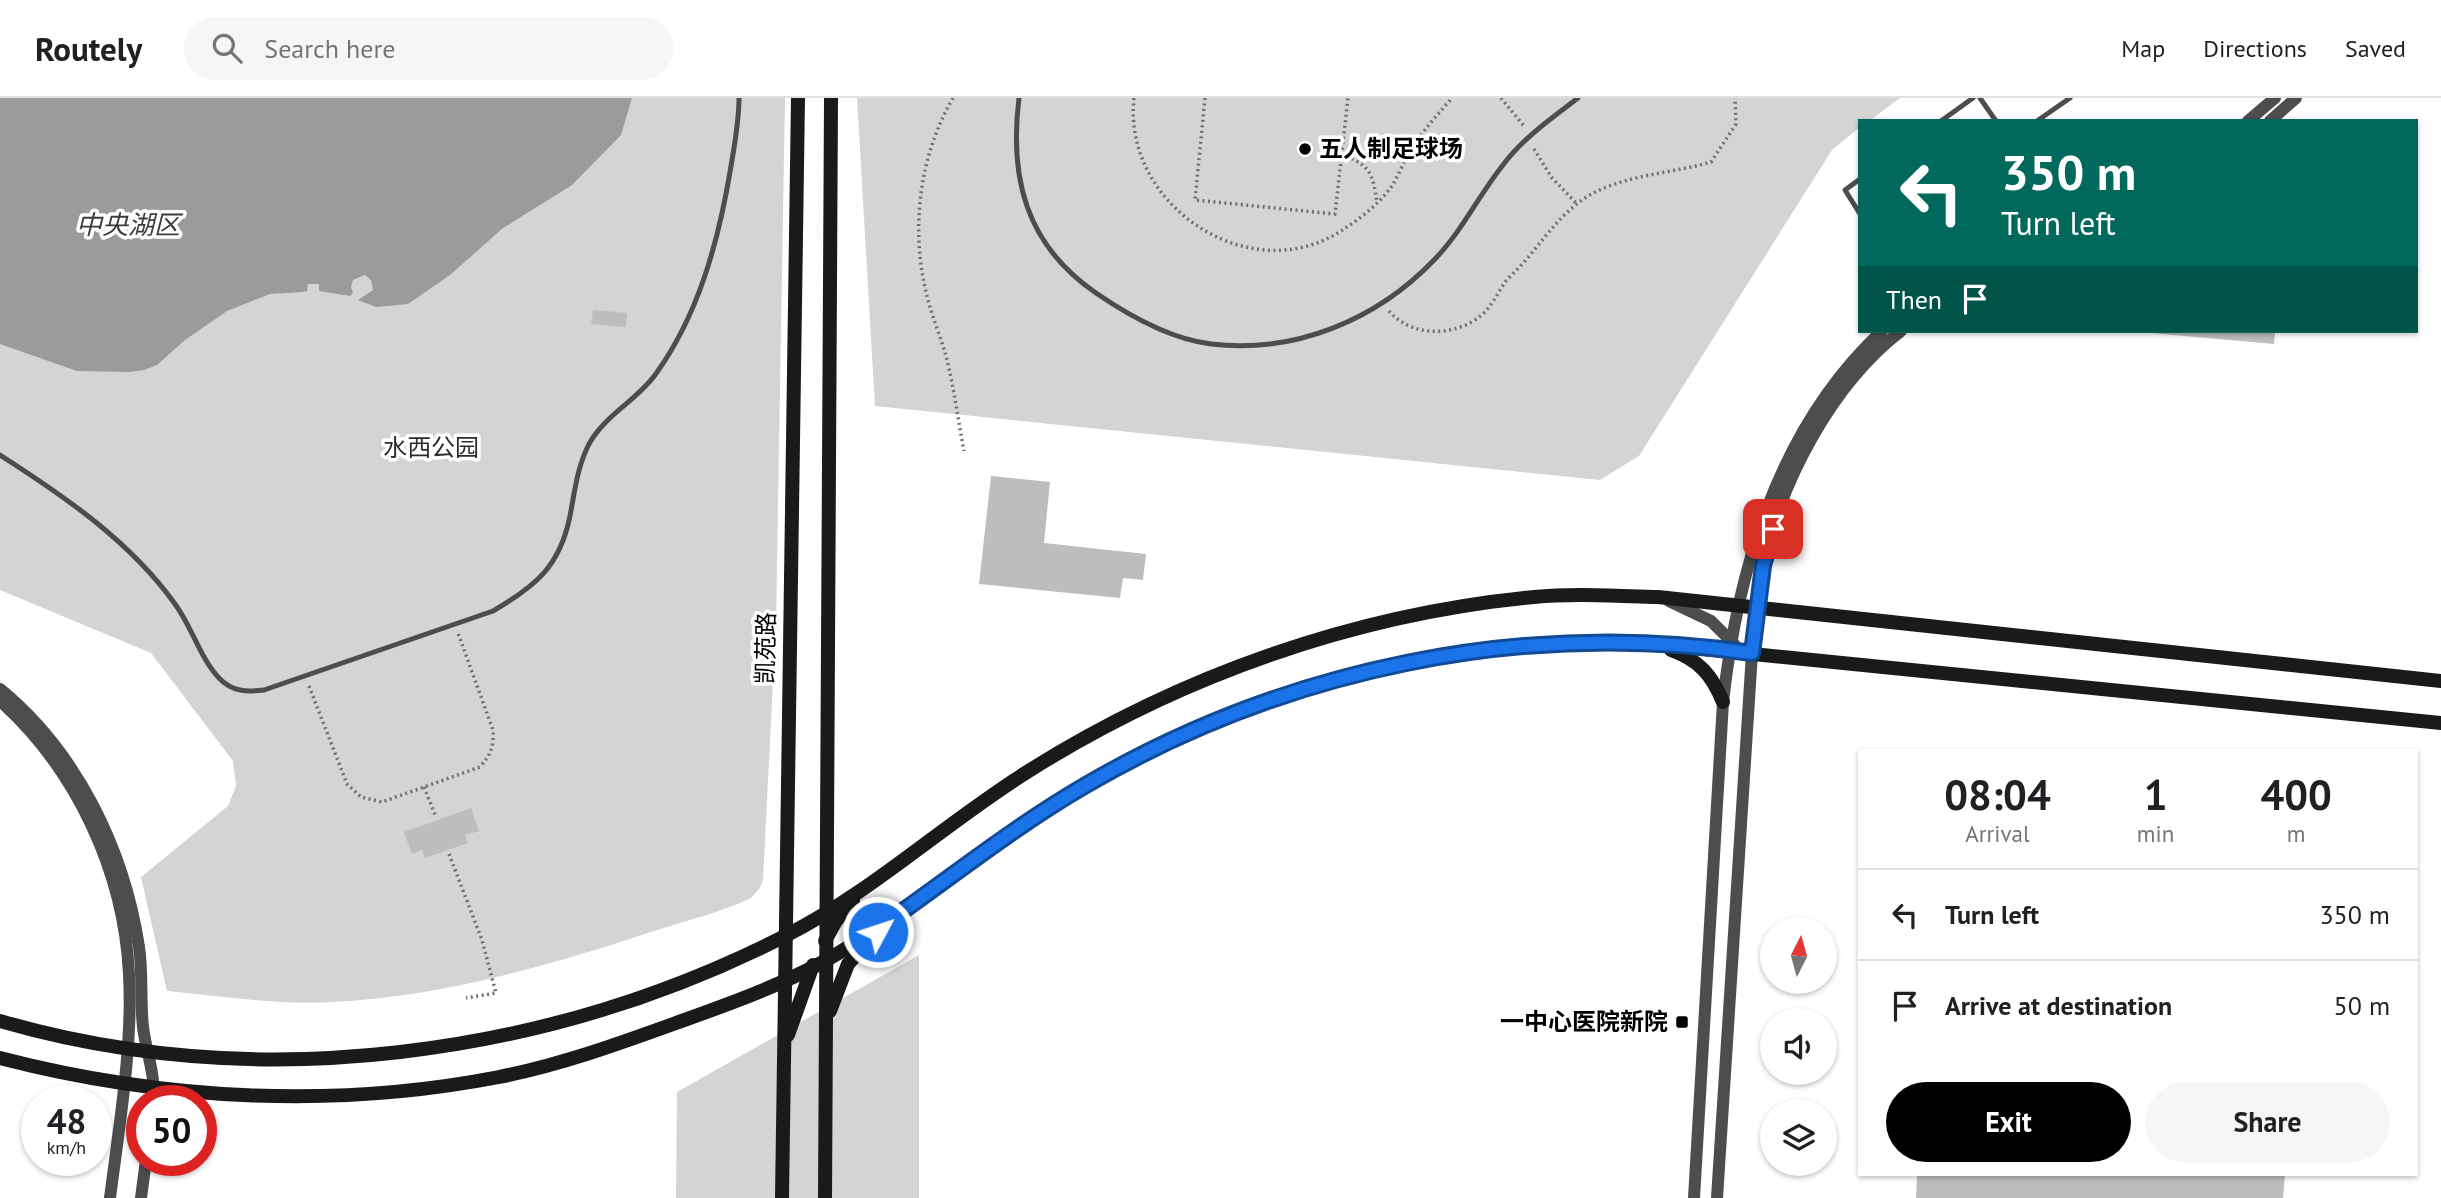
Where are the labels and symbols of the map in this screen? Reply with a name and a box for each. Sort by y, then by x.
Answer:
place label: 五人制足球场 [1319,133,1463,164]
marker: 五人制足球场 [1297,141,1313,157]
water label: 中央湖区 [76,208,184,241]
park label: 水西公园 [383,432,479,463]
pin [1743,499,1803,559]
street label: 凯苑路 [749,612,782,684]
position arrow [841,895,915,969]
north arrow [1760,917,1838,994]
place label: 一中心医院新院 [1500,1006,1668,1037]
marker: 一中心医院新院 [1674,1014,1690,1030]
speed limit sign: 50 [126,1085,217,1176]

